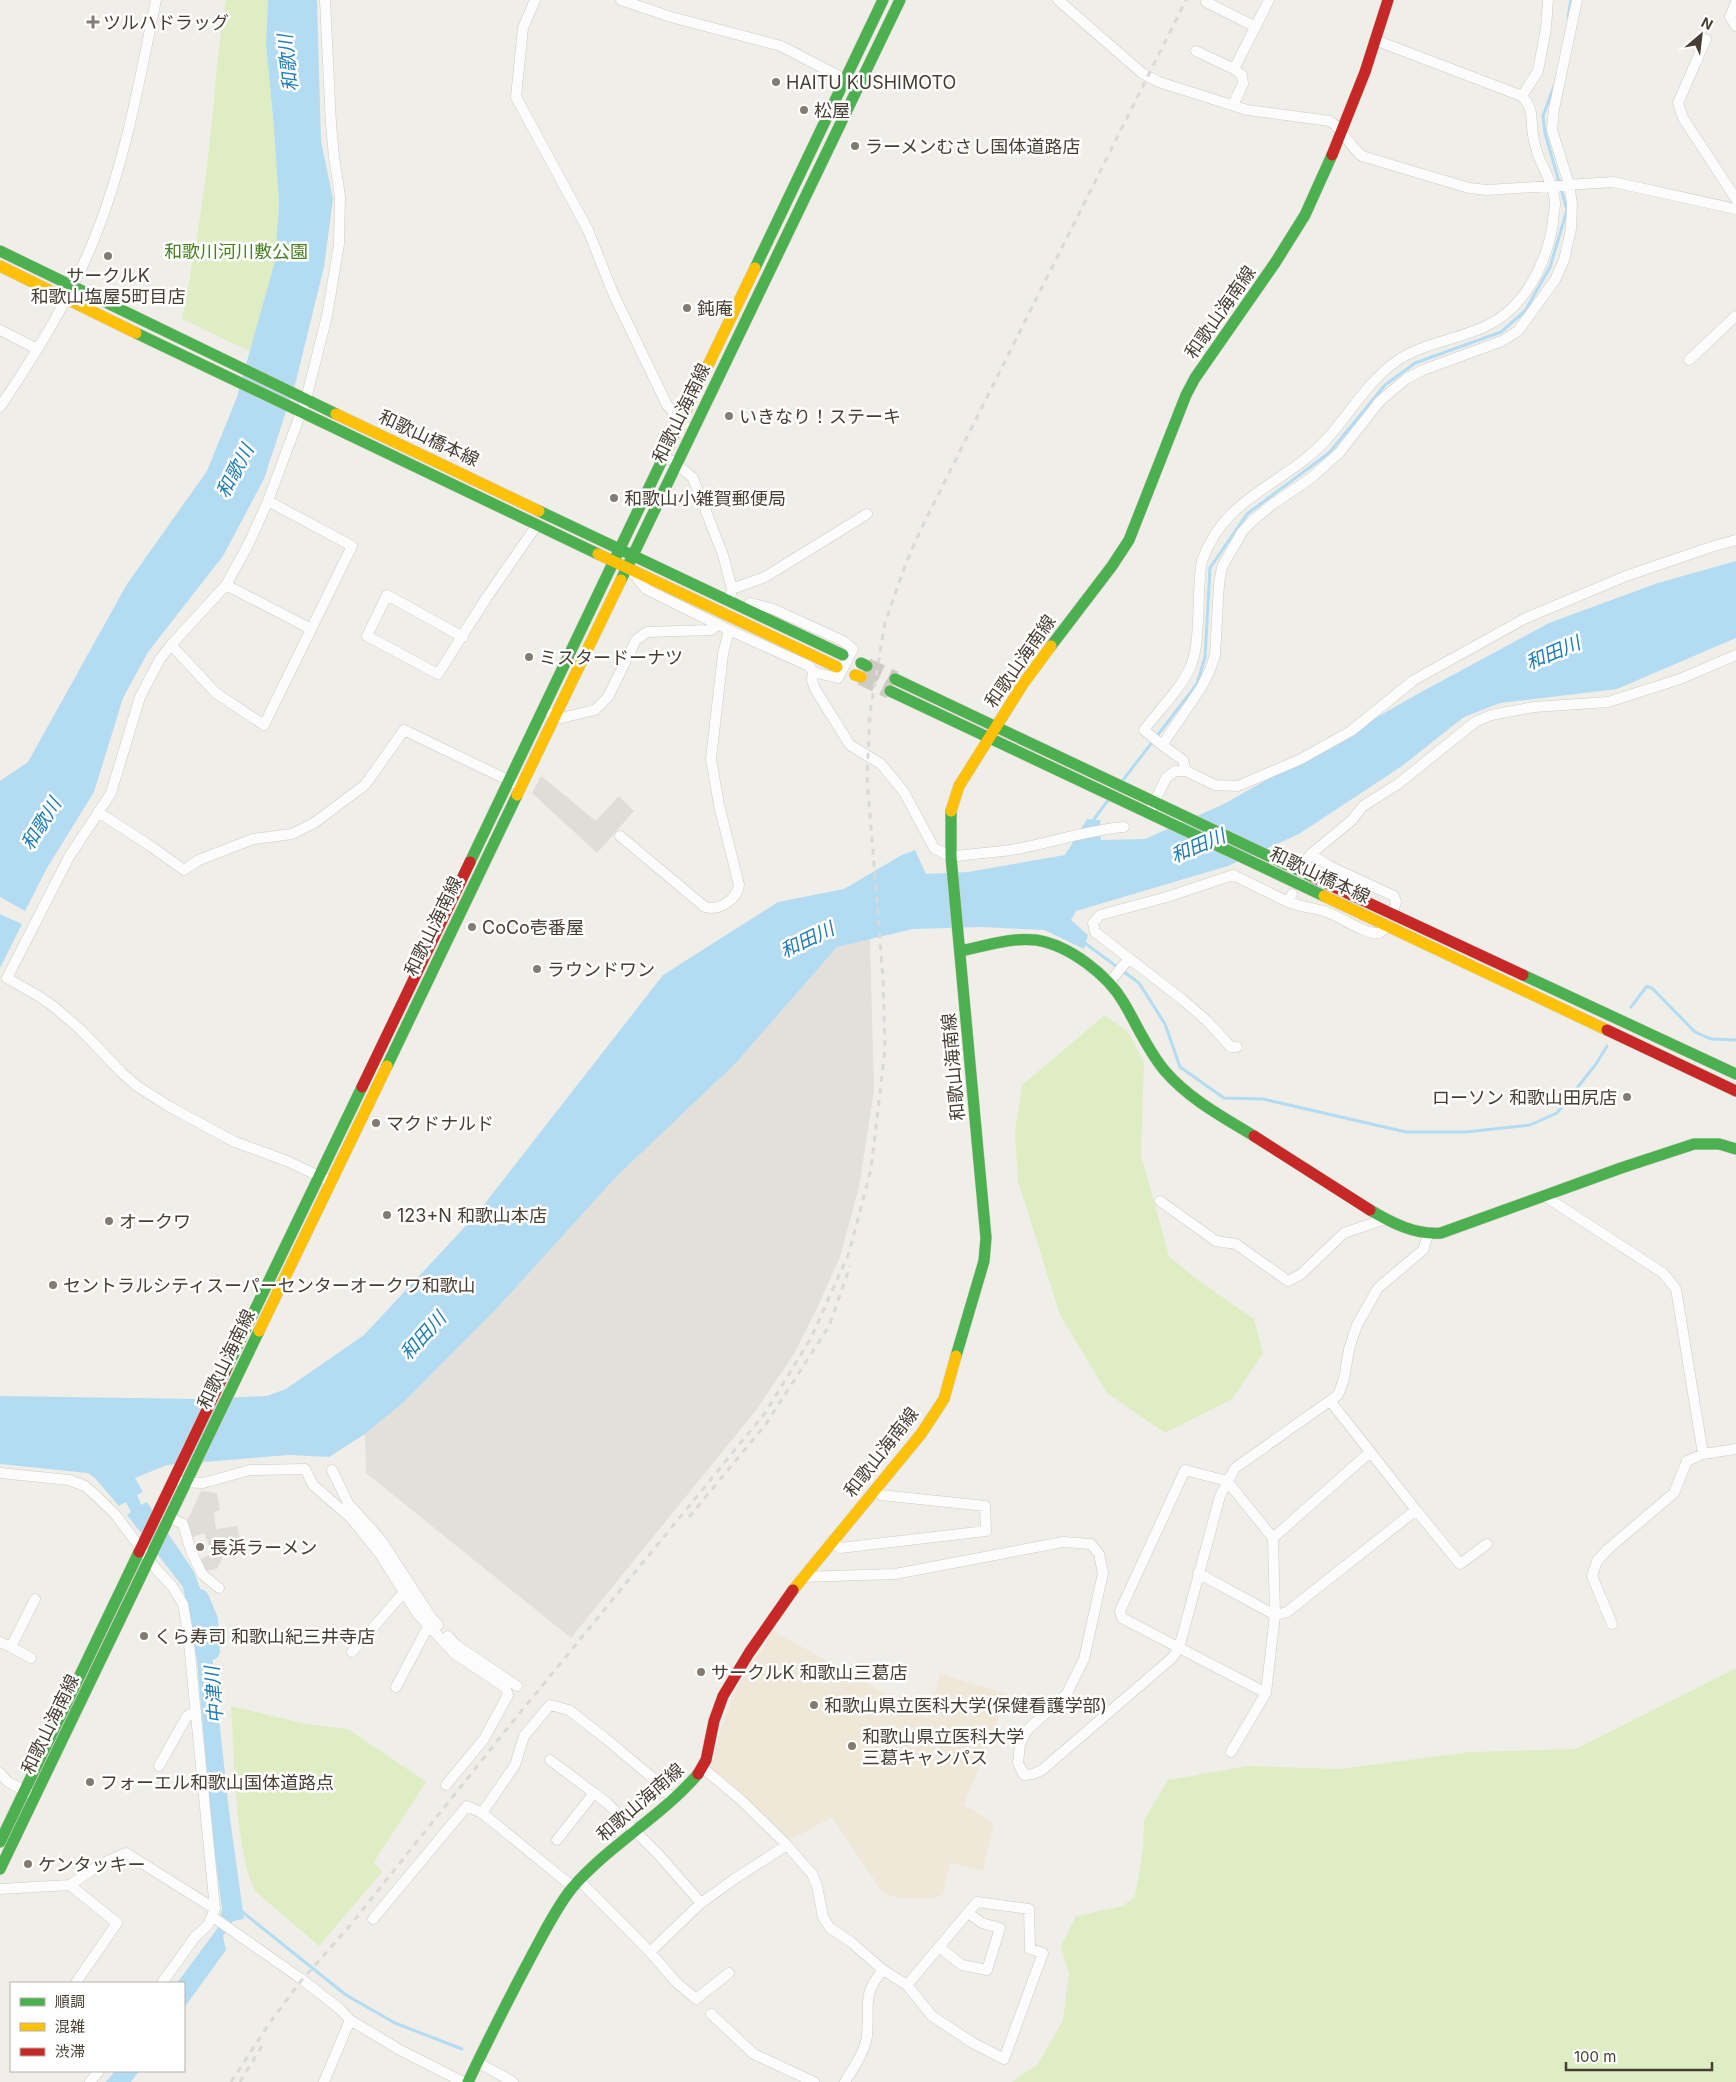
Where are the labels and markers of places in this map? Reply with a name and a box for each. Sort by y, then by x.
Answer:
place label: ツルハドラッグ [103,12,229,33]
marker: ツルハドラッグ [87,16,99,28]
place label: HAITU KUSHIMOTO [786,72,956,93]
marker: HAITU KUSHIMOTO [770,76,782,88]
place label: 松屋 [814,100,850,121]
marker: 松屋 [798,104,810,116]
place label: ラーメンむさし国体道路店 [865,136,1080,157]
marker: ラーメンむさし国体道路店 [849,140,861,152]
marker: サークルK 和歌山塩屋5町目店 [102,250,114,262]
place label: サークルK 和歌山塩屋5町目店 [31,265,185,307]
place label: 鈍庵 [697,298,733,319]
marker: 鈍庵 [681,302,693,314]
place label: いきなり！ステーキ [739,406,901,427]
marker: いきなり！ステーキ [723,410,735,422]
place label: 和歌山小雑賀郵便局 [624,488,786,509]
marker: 和歌山小雑賀郵便局 [608,492,620,504]
place label: ミスタードーナツ [539,647,683,668]
marker: ミスタードーナツ [523,651,535,663]
place label: CoCo壱番屋 [482,917,584,938]
marker: CoCo壱番屋 [466,921,478,933]
place label: ラウンドワン [547,959,655,980]
marker: ラウンドワン [531,963,543,975]
place label: ローソン 和歌山田尻店 [1432,1087,1617,1108]
marker: ローソン 和歌山田尻店 [1621,1091,1633,1103]
place label: マクドナルド [386,1113,494,1134]
marker: マクドナルド [370,1117,382,1129]
place label: 123+N 和歌山本店 [397,1205,547,1226]
marker: 123+N 和歌山本店 [381,1209,393,1221]
place label: オークワ [119,1211,191,1232]
marker: オークワ [103,1215,115,1227]
place label: セントラルシティスーパーセンターオークワ和歌山 [63,1275,476,1296]
marker: セントラルシティスーパーセンターオークワ和歌山 [47,1279,59,1291]
place label: 長浜ラーメン [210,1537,317,1558]
marker: 長浜ラーメン [194,1541,206,1553]
place label: くら寿司 和歌山紀三井寺店 [154,1626,375,1647]
marker: くら寿司 和歌山紀三井寺店 [138,1630,150,1642]
place label: サークルK 和歌山三葛店 [711,1662,908,1683]
marker: サークルK 和歌山三葛店 [695,1666,707,1678]
place label: 和歌山県立医科大学(保健看護学部) [824,1695,1107,1716]
marker: 和歌山県立医科大学(保健看護学部) [808,1699,820,1711]
place label: 和歌山県立医科大学 三葛キャンパス [862,1726,1024,1768]
marker: 和歌山県立医科大学 三葛キャンパス [846,1740,858,1752]
place label: フォーエル和歌山国体道路点 [100,1772,334,1793]
marker: フォーエル和歌山国体道路点 [84,1776,96,1788]
place label: ケンタッキー [38,1854,145,1875]
marker: ケンタッキー [22,1858,34,1870]

